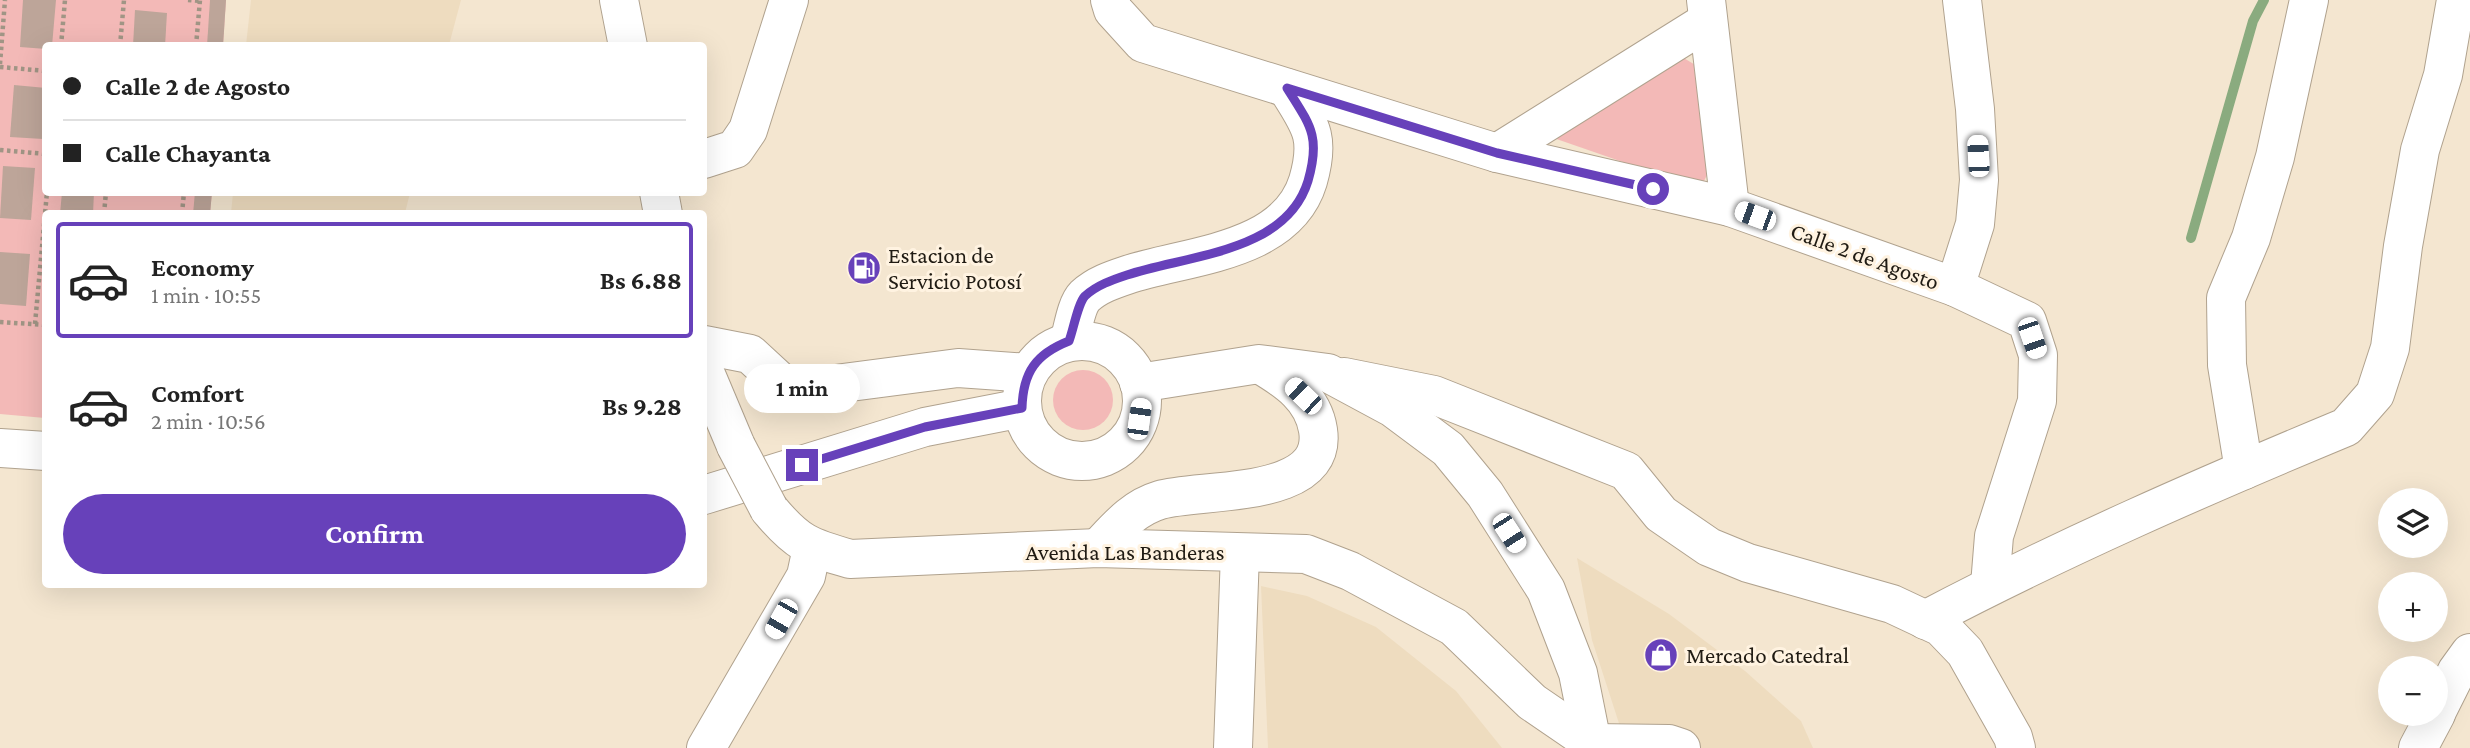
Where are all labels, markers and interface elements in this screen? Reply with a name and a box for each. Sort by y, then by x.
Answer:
text: Calle 2 de Agosto [105,72,290,101]
car [1967,134,1990,178]
text: Calle Chayanta [105,139,271,168]
route start [1637,173,1669,205]
car [1732,199,1779,233]
street label: Calle 2 de Agosto [1787,217,1943,295]
place label: Estacion de Servicio Potosí [888,242,1022,294]
icon: car [67,249,130,312]
fuel station icon: Estacion de Servicio Potosí [845,249,883,287]
text: Economy [151,253,254,282]
text: Bs 6.88 [600,266,682,295]
text: 1 min · 10:55 [151,282,261,308]
car [2016,315,2049,361]
callout: 1 min [744,364,860,412]
car [1281,374,1326,418]
icon: car [67,375,130,438]
text: 1 min [776,375,828,401]
text: Comfort [151,379,244,408]
text: Bs 9.28 [602,392,682,421]
car [1126,397,1153,441]
text: 2 min · 10:56 [151,408,266,434]
route end [786,449,818,481]
map controls [2378,488,2448,726]
button: layers [2378,488,2448,558]
button: Confirm [63,494,686,574]
car [1489,510,1530,556]
street label: Avenida Las Banderas [1025,539,1225,565]
button: + [2378,572,2448,642]
car [762,596,801,642]
shop icon: Mercado Catedral [1642,636,1680,674]
place label: Mercado Catedral [1686,642,1849,668]
button: − [2378,656,2448,726]

